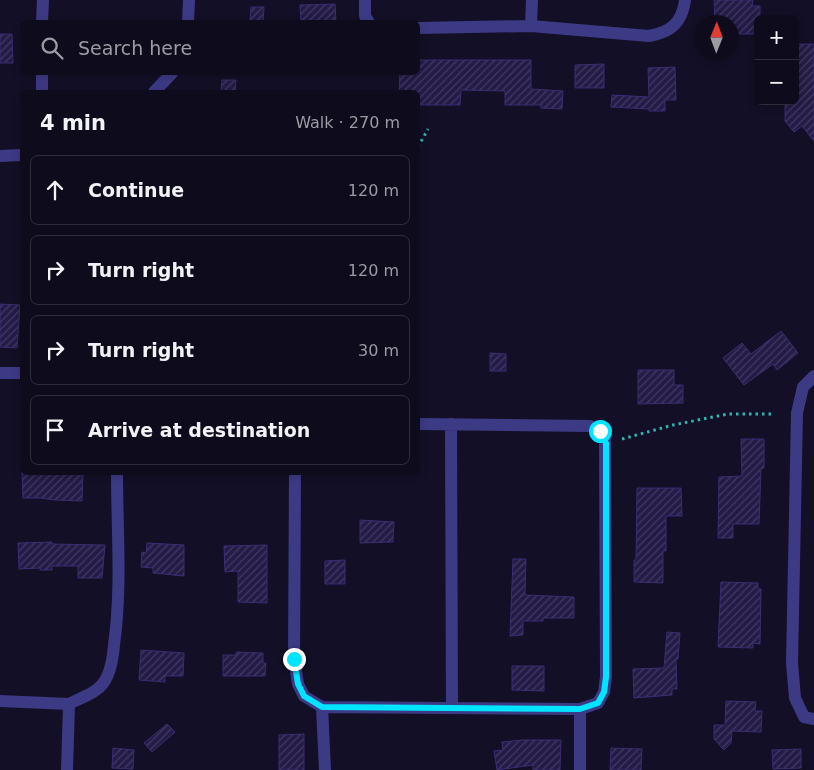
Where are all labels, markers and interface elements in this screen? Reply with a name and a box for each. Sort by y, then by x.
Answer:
north arrow [694,15,739,60]
map controls [754,15,799,105]
button: + [754,15,799,60]
search box [20,20,420,75]
icon: search [38,34,66,62]
text: Search here [78,37,192,59]
button: − [754,60,799,105]
text: 4 min [40,111,106,135]
text: Walk · 270 m [295,113,400,132]
icon: ahead [41,176,69,204]
text: Continue [88,179,184,201]
text: 120 m [348,181,399,200]
icon: right [41,256,69,284]
text: Turn right [88,259,194,281]
text: 120 m [348,261,399,280]
icon: right [41,336,69,364]
text: Turn right [88,339,194,361]
text: 30 m [358,341,399,360]
icon: arrive [41,416,69,444]
text: Arrive at destination [88,419,310,441]
route start [589,420,612,443]
route end [283,648,306,671]

